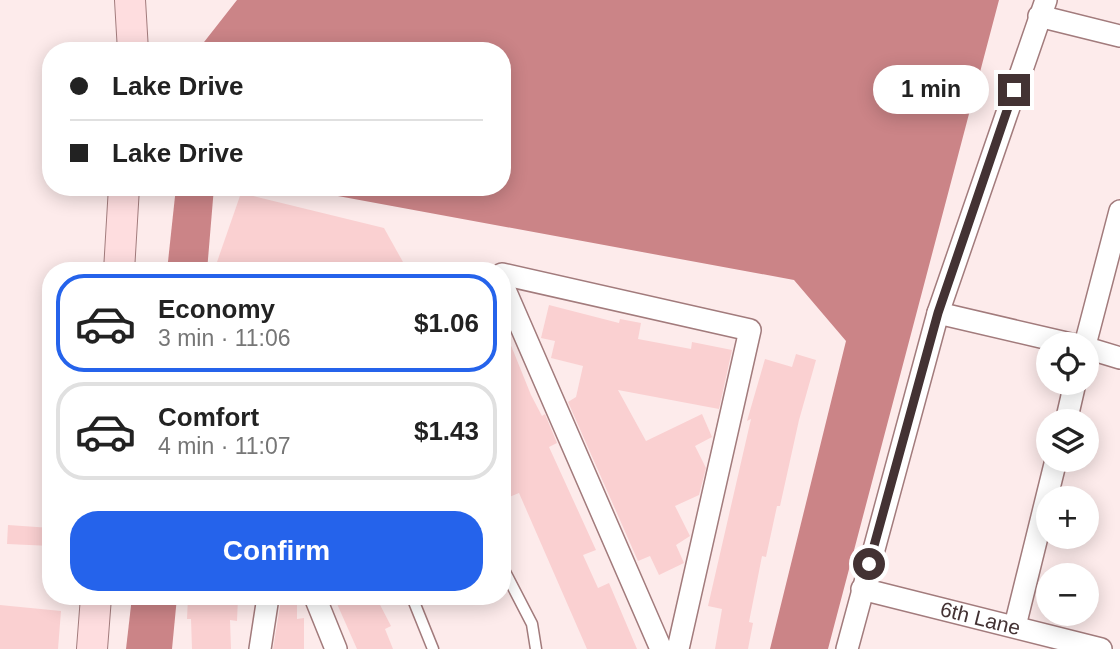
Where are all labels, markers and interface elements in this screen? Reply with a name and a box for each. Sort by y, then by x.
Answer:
callout: 1 min [874,66,990,114]
text: Lake Drive [112,71,244,101]
route end [998,74,1030,106]
text: 1 min [901,76,961,102]
text: Lake Drive [112,138,244,168]
icon: car [74,292,137,355]
text: Economy [158,294,275,324]
text: $1.06 [414,308,479,338]
text: 3 min · 11:06 [158,325,291,351]
map controls [1036,332,1099,626]
button: locate [1036,332,1099,395]
icon: car [74,400,137,463]
text: Comfort [158,402,259,432]
button: layers [1036,409,1099,472]
text: $1.43 [414,416,479,446]
text: 4 min · 11:07 [158,433,291,459]
button: + [1036,486,1099,549]
button: Confirm [70,511,483,591]
route start [853,548,885,580]
button: − [1036,563,1099,626]
street label: 6th Lane [938,597,1023,639]

